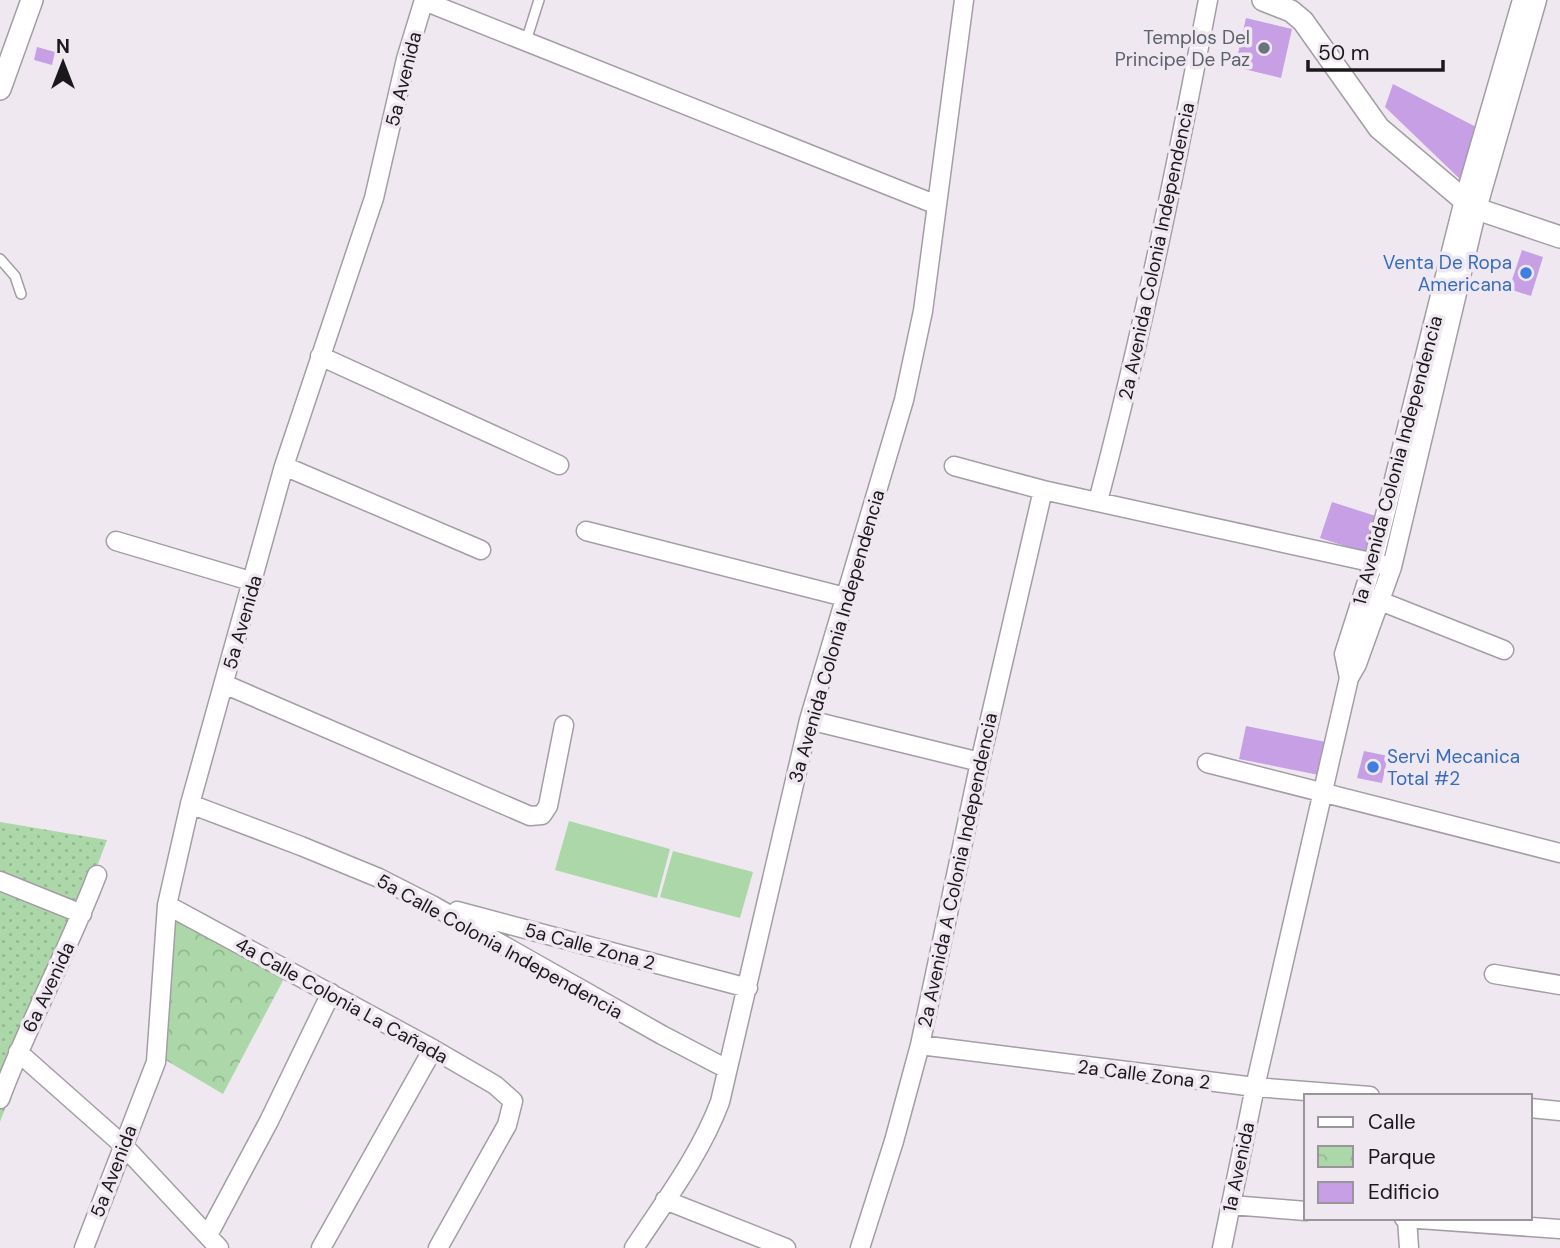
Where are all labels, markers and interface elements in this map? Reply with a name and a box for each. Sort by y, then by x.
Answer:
place label: Templos Del Principe De Paz [1115,25,1250,72]
north arrow [28,28,98,98]
scale bar [1308,28,1443,72]
street label: 5a Avenida [380,29,427,129]
text: N [56,34,70,59]
text: 50 m [1318,39,1369,67]
marker: Templos Del Principe De Paz [1256,40,1272,56]
street label: 2a Avenida Colonia Independencia [1113,100,1200,402]
place label: Venta De Ropa Americana [1383,250,1512,297]
marker: Venta De Ropa Americana [1518,265,1534,281]
street label: 1a Avenida Colonia Independencia [1347,313,1448,607]
street label: 3a Avenida Colonia Independencia [783,487,890,786]
street label: 5a Avenida [217,572,268,672]
street label: 2a Avenida A Colonia Independencia [912,710,1003,1030]
place label: Servi Mecanica Total #2 [1387,744,1520,791]
marker: Servi Mecanica Total #2 [1365,759,1381,775]
street label: 5a Calle Colonia Independencia [372,868,627,1025]
street label: 5a Calle Zona 2 [522,917,658,976]
street label: 4a Calle Colonia La Cañada [231,931,452,1069]
street label: 6a Avenida [17,938,80,1036]
street label: 2a Calle Zona 2 [1076,1054,1212,1095]
legend [1304,1094,1532,1220]
text: Calle [1368,1108,1416,1136]
street label: 1a Avenida [1217,1120,1260,1214]
street label: 5a Avenida [84,1122,142,1221]
text: Parque [1368,1143,1436,1171]
text: Edificio [1368,1178,1439,1206]

